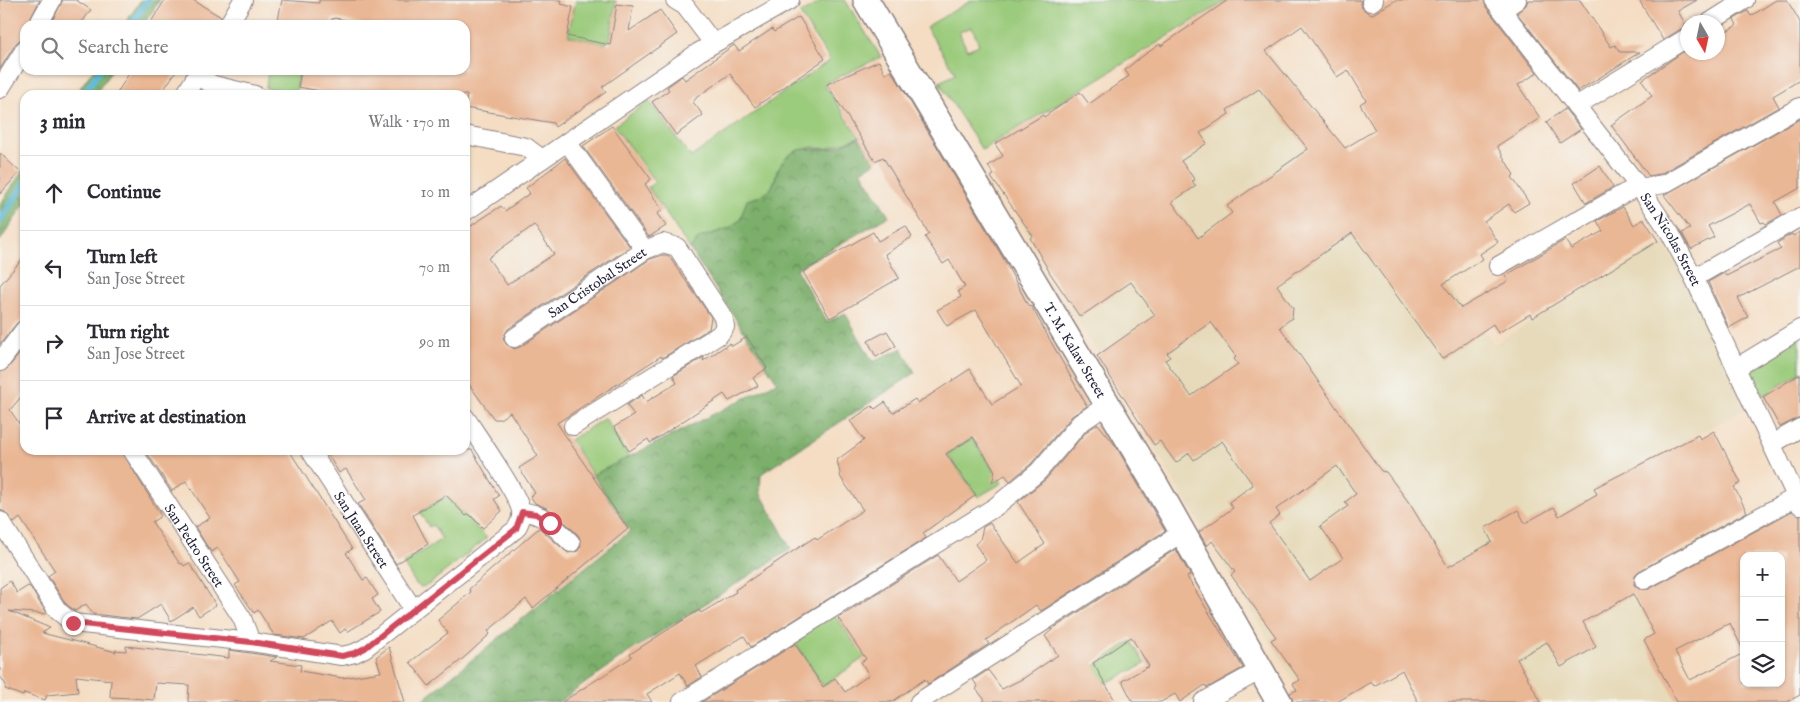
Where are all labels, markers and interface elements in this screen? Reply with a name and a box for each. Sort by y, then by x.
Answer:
north arrow [1680,15,1725,60]
search box [20,20,470,75]
icon: search [38,34,66,62]
text: Search here [78,36,169,60]
text: 3 min [40,109,85,136]
text: Walk · 170 m [368,113,450,133]
icon: ahead [40,179,68,207]
text: Continue [87,181,161,205]
text: 10 m [420,183,450,203]
street label: San Nicolas Street [1636,189,1705,289]
street label: San Cristobal Street [545,243,651,323]
text: Turn left [87,246,158,270]
icon: left [40,254,68,282]
text: 70 m [419,258,450,278]
text: San Jose Street [87,270,185,290]
street label: T. M. Kalaw Street [1039,300,1110,402]
text: Turn right [87,321,169,345]
icon: right [40,329,68,357]
text: 90 m [419,333,450,353]
text: San Jose Street [87,345,185,365]
icon: arrive [40,404,68,432]
text: Arrive at destination [87,406,246,430]
street label: San Juan Street [329,489,392,572]
street label: San Pedro Street [160,501,228,591]
route start [539,512,562,535]
map controls [1740,552,1785,687]
button: + [1740,552,1785,597]
button: − [1740,597,1785,642]
route end [62,612,85,635]
button: layers [1740,642,1785,687]

